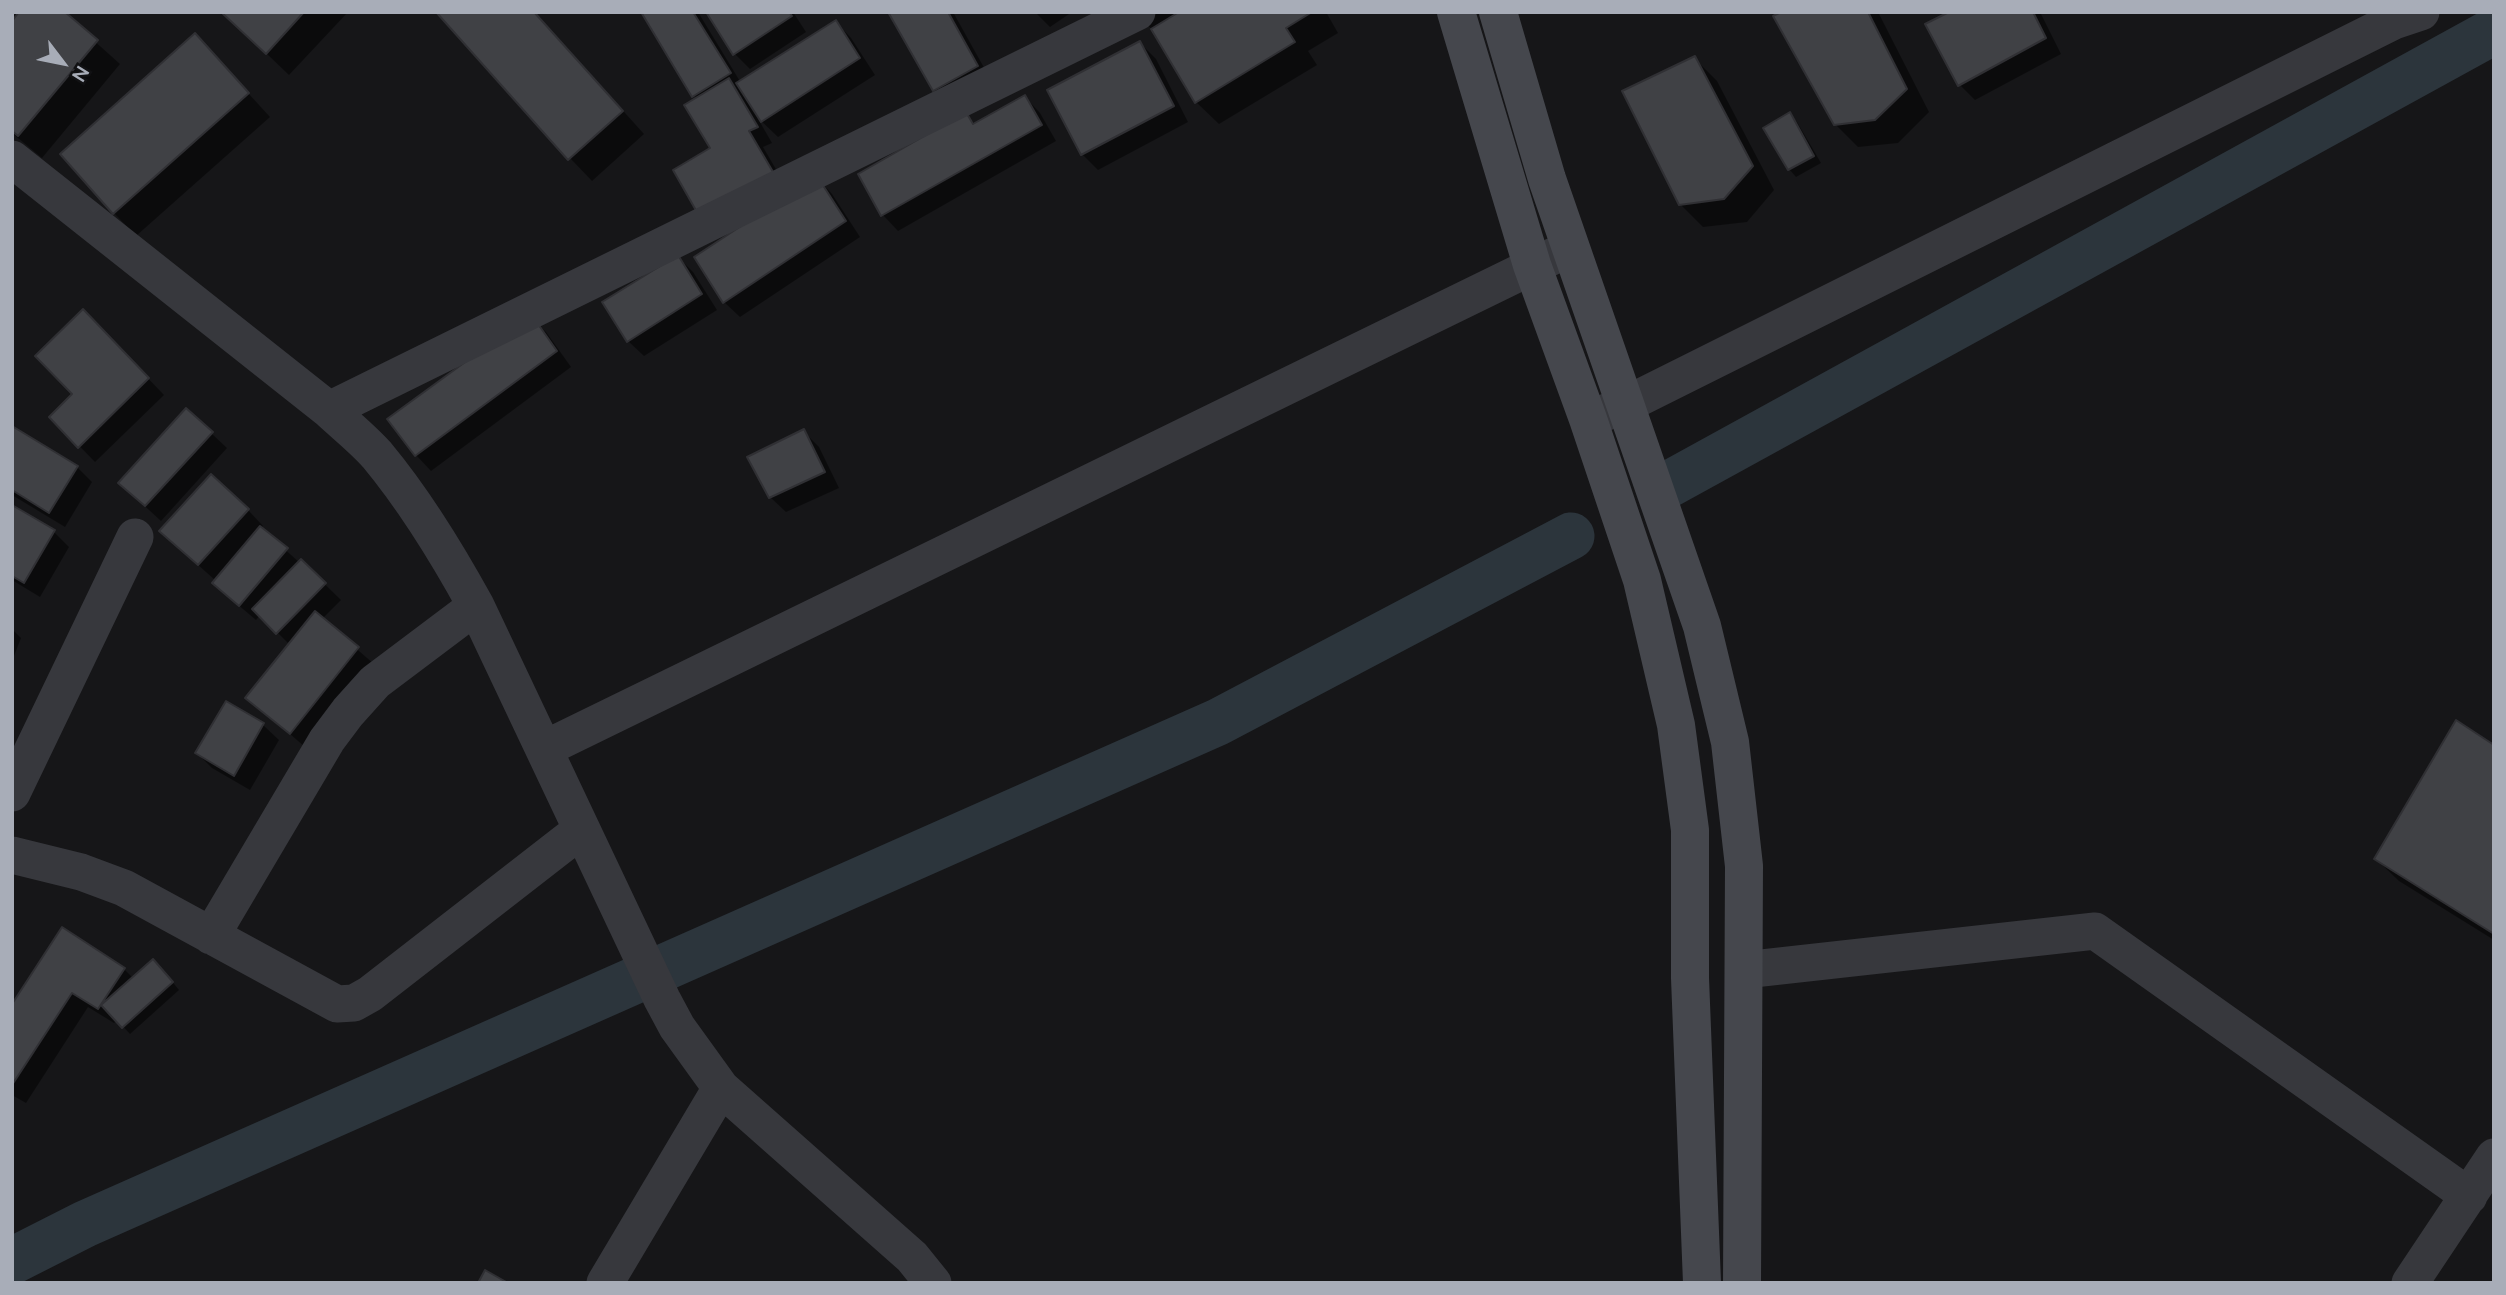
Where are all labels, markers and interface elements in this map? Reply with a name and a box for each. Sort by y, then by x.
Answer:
north arrow [28,28,98,98]
text: N [67,62,95,87]

